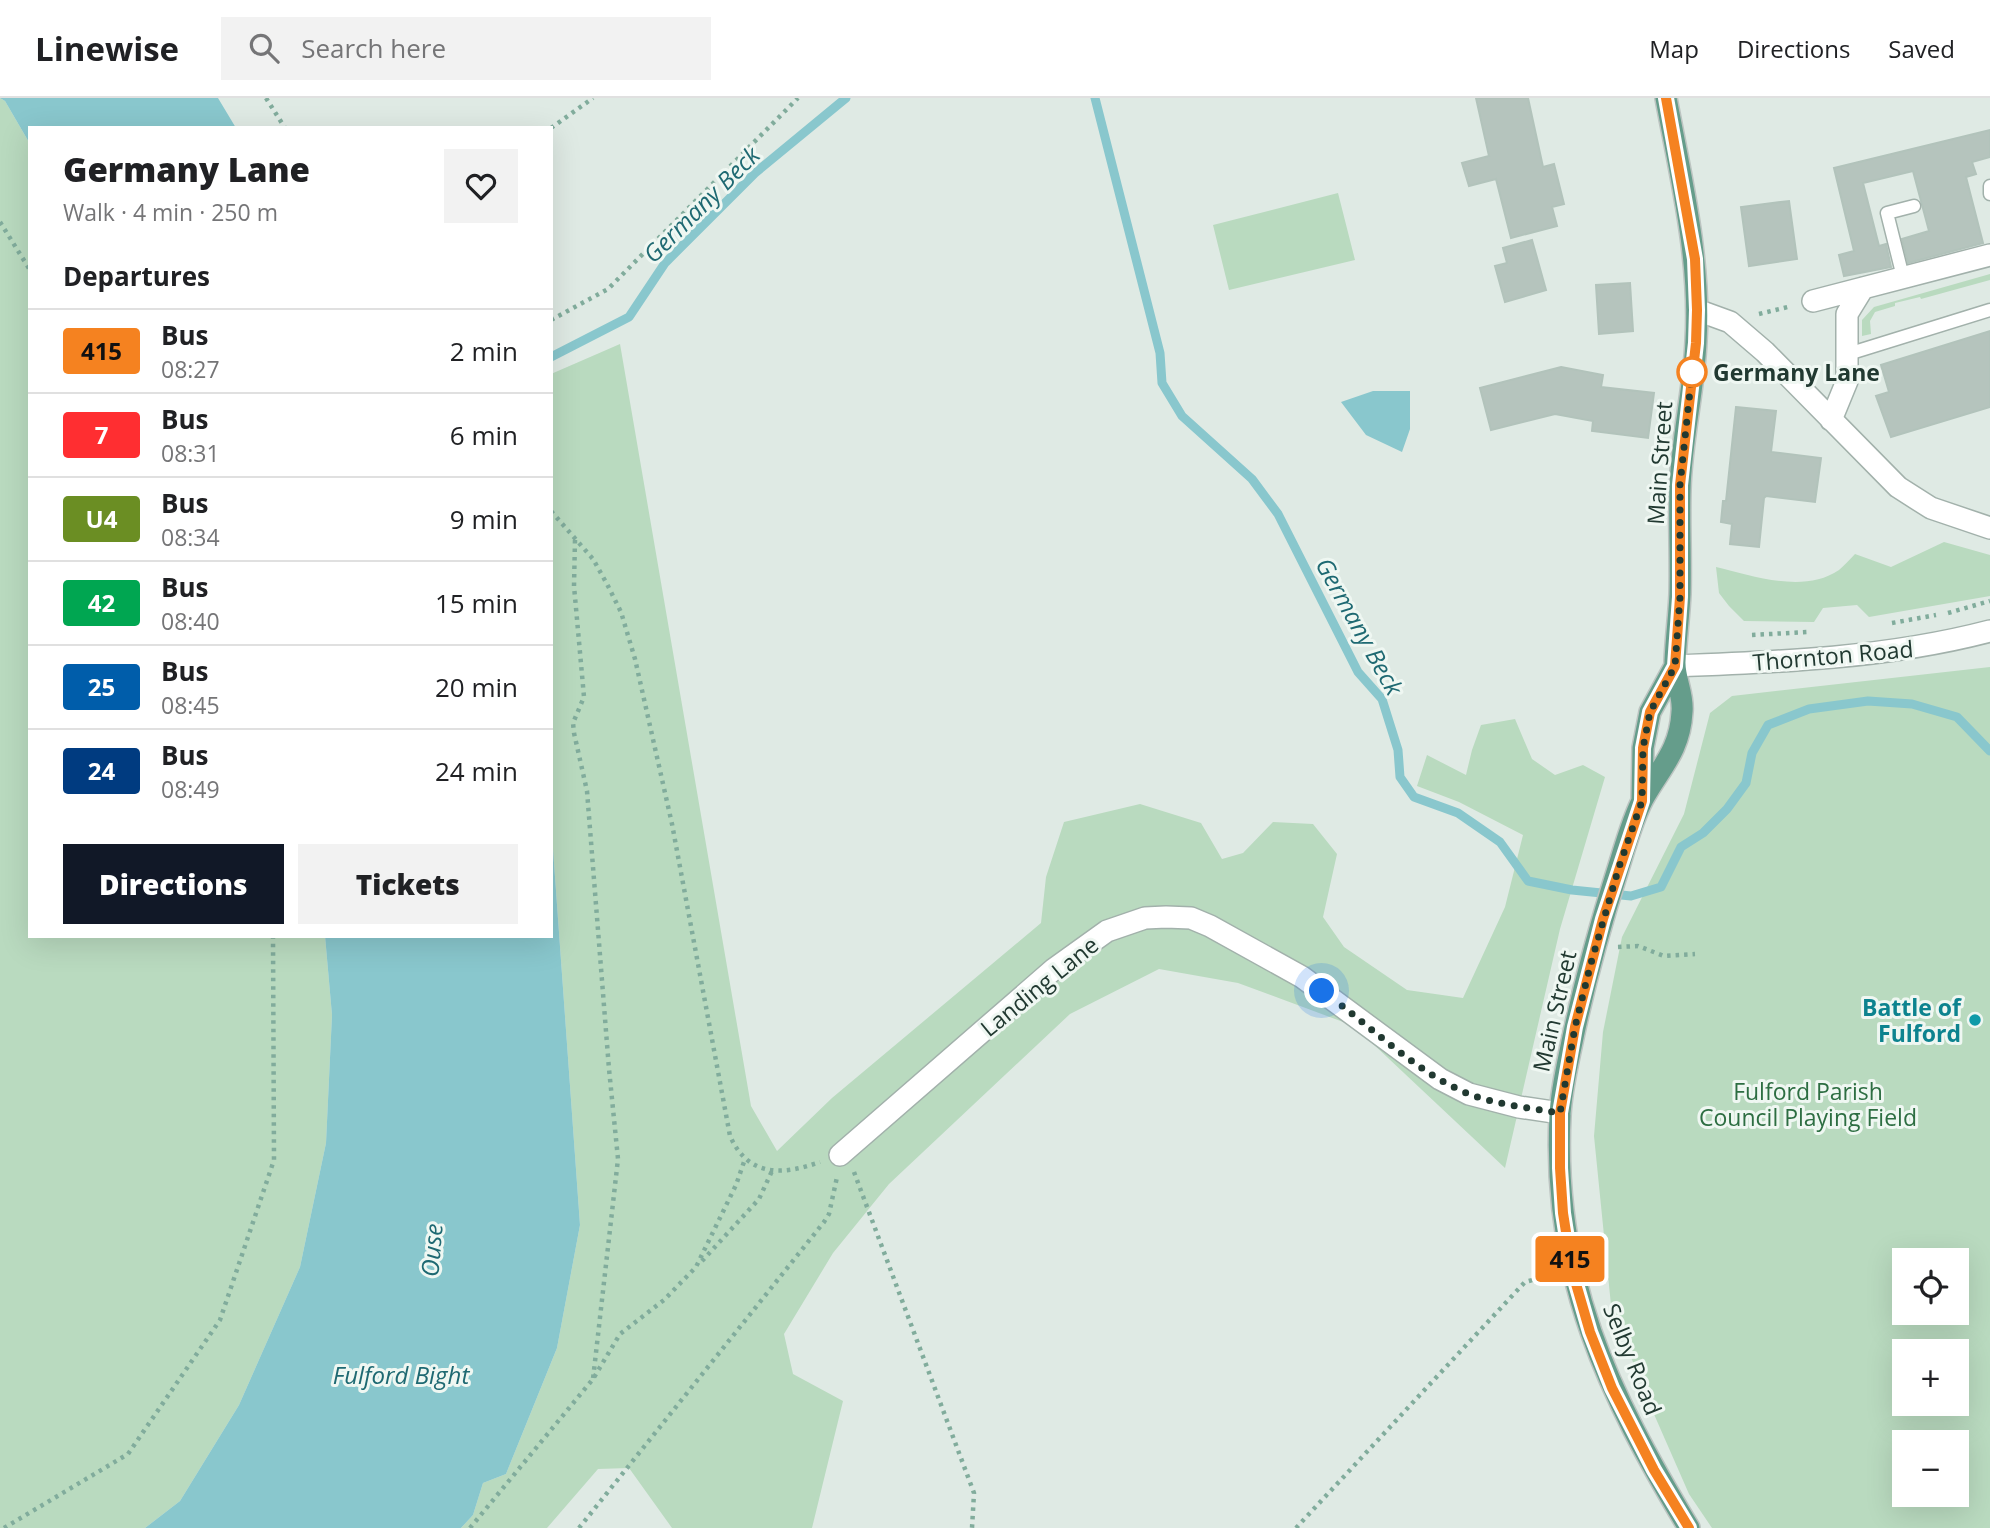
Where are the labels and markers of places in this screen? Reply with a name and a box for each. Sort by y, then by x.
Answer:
place label: Germany Lane [1713,356,1880,388]
marker: Germany Lane [1677,357,1707,387]
place label: Battle of Fulford [1862,991,1962,1049]
marker: Battle of Fulford [1967,1012,1983,1028]

